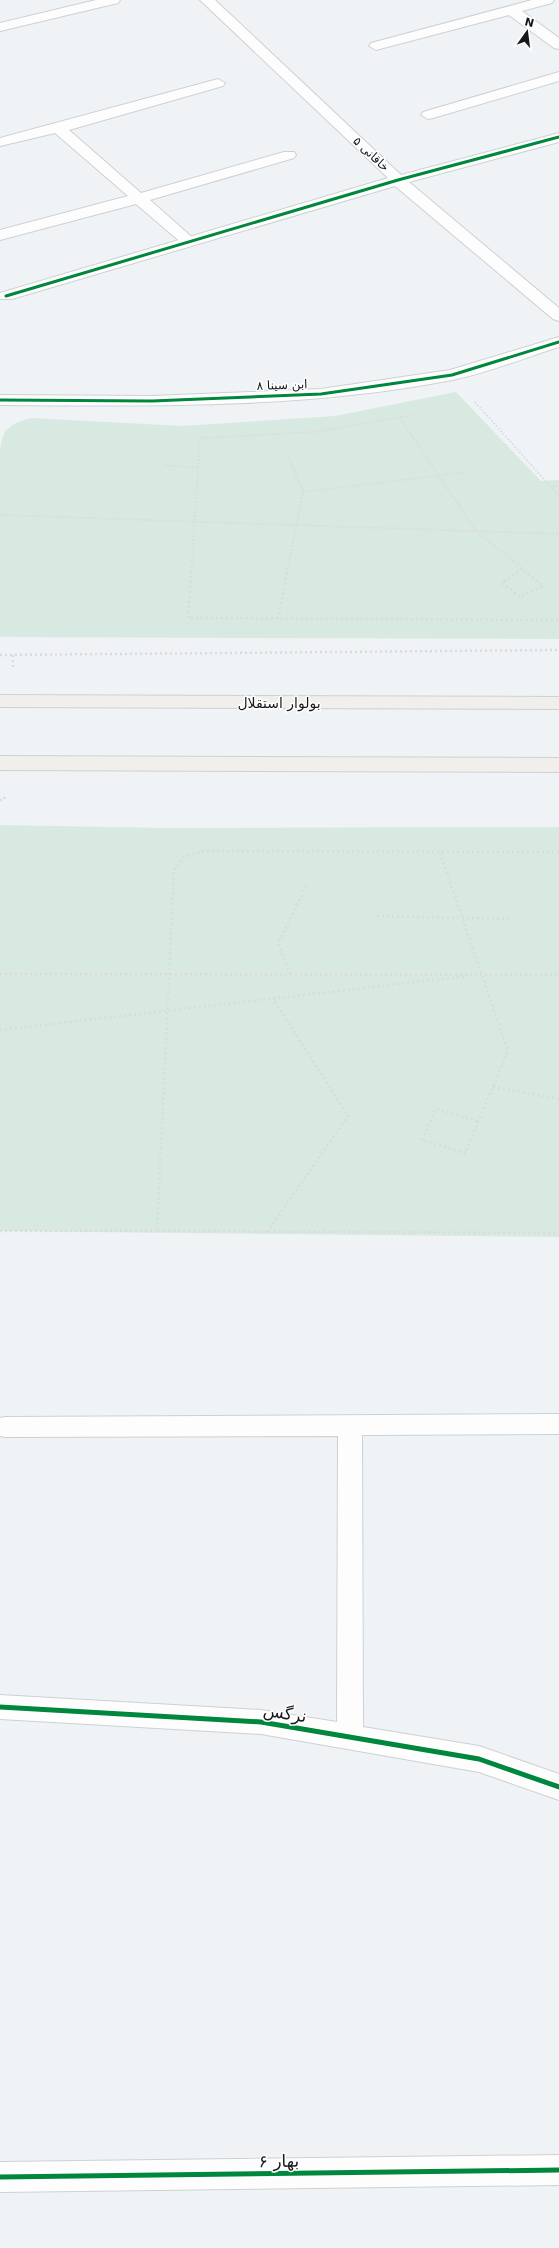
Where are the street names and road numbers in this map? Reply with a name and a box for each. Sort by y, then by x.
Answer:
street label: خاقانی ۵ [350,134,392,174]
street label: ابن سینا ۸ [256,377,308,394]
street label: بولوار استقلال [237,695,321,712]
street label: نرگس [262,1700,308,1726]
street label: بهار ۶ [259,2151,299,2172]

